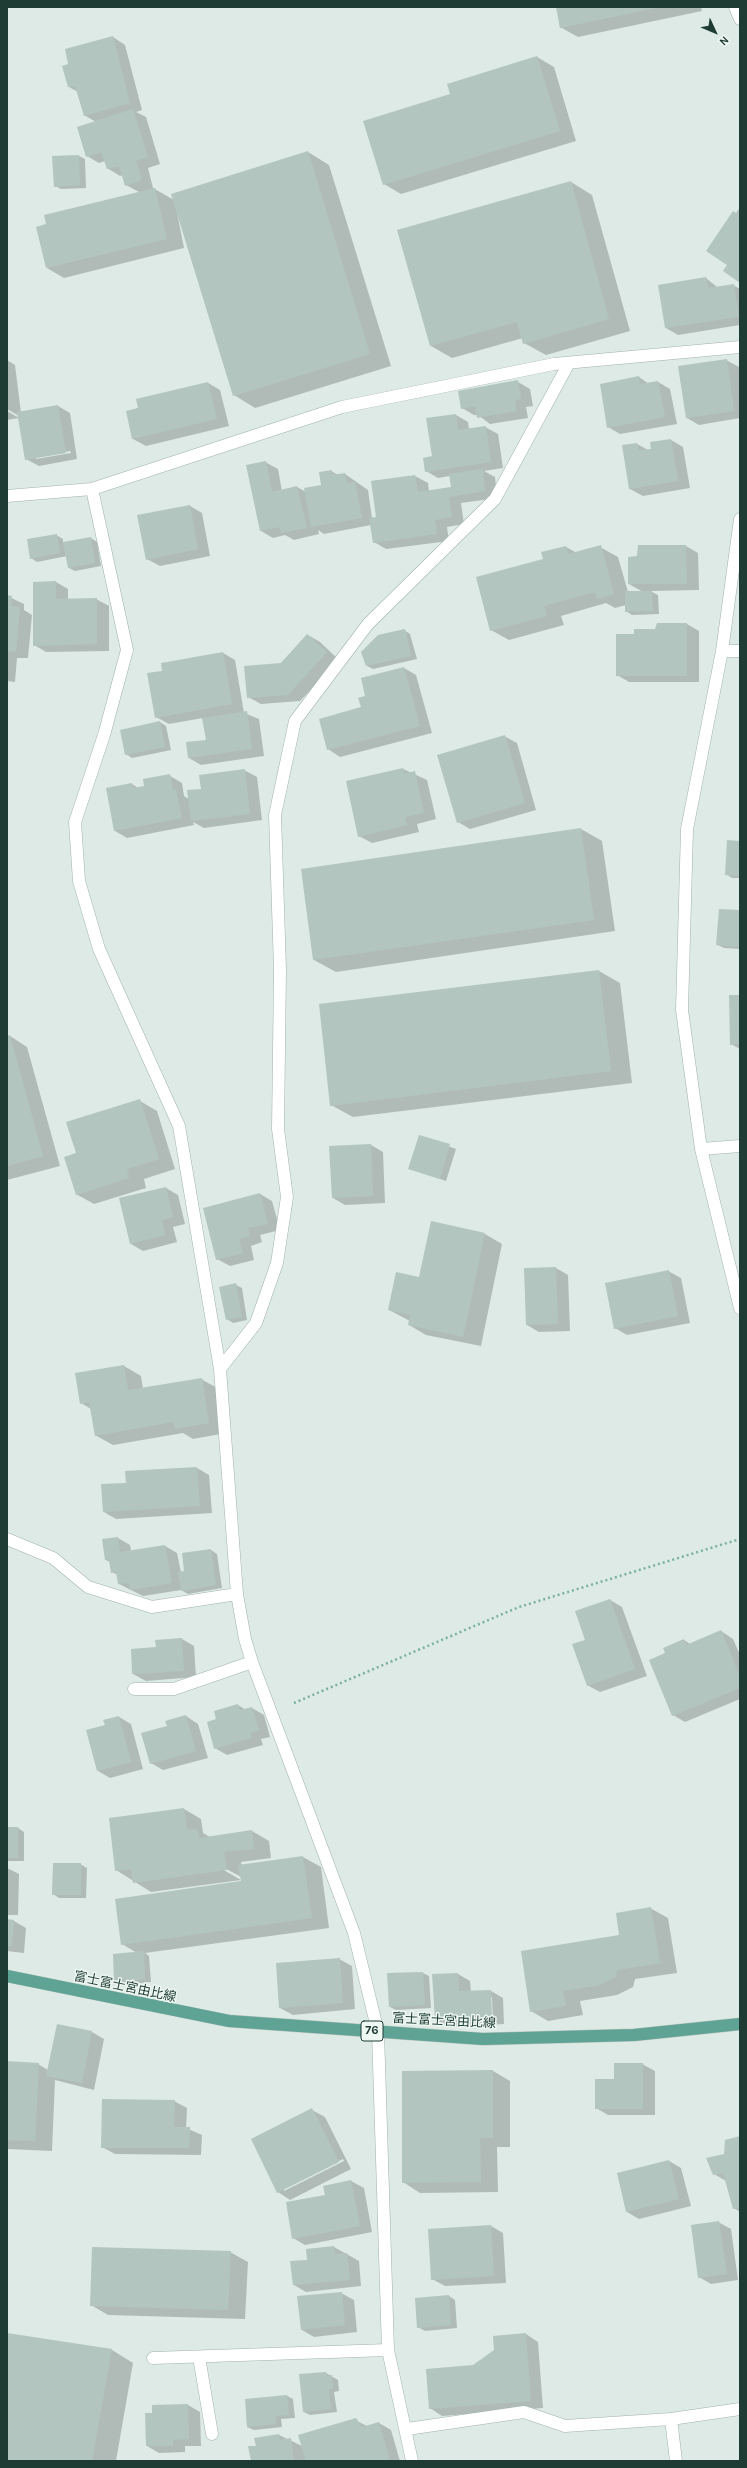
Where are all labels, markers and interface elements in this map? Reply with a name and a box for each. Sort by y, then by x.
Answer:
north arrow [695,12,735,52]
text: N [717,33,731,48]
street label: 富士富士宮由比線 [73,1969,177,2005]
street label: 富士富士宮由比線 [392,2010,496,2032]
road number: 76 [361,2021,383,2041]

